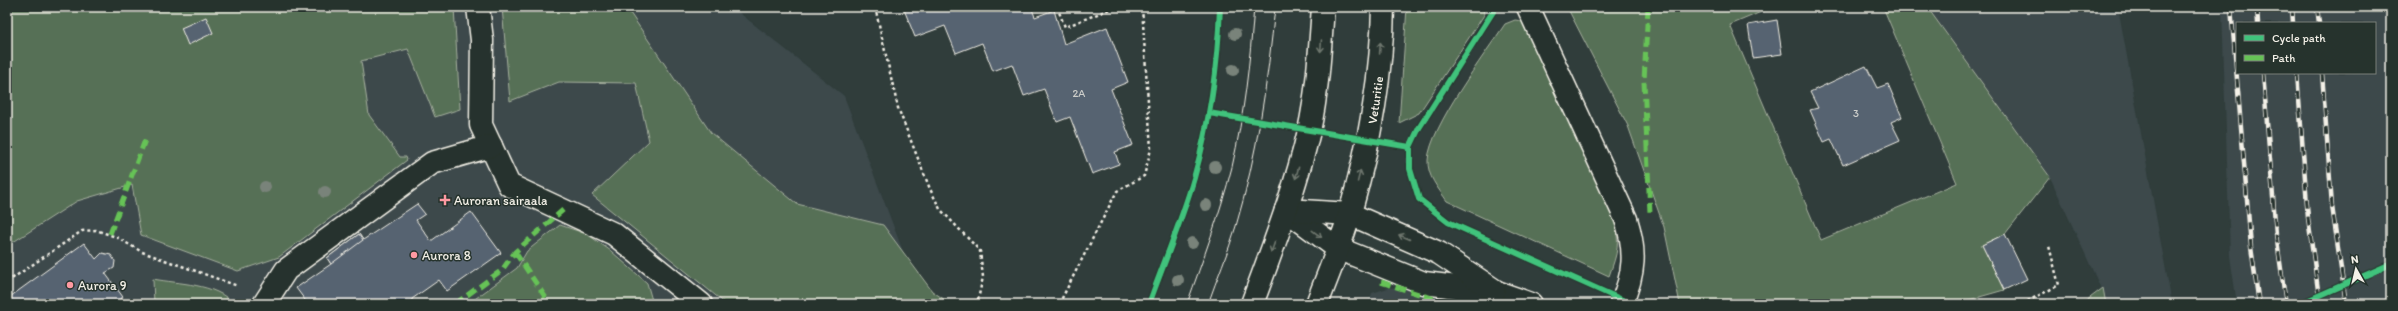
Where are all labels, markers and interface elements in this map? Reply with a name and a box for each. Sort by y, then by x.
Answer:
legend [2236,22,2376,74]
text: Cycle path [2272,31,2326,45]
one-way arrow [1317,39,1324,52]
one-way arrow [1377,42,1384,55]
text: Path [2272,51,2295,65]
street label: Veturitie [1365,75,1386,125]
house number: 2A [1073,87,1085,100]
house number: 3 [1853,107,1859,120]
one-way arrow [1293,167,1300,180]
one-way arrow [1356,170,1364,183]
place label: Auroran sairaala [454,193,548,208]
marker: Auroran sairaala [439,194,451,206]
one-way arrow [1312,230,1323,238]
one-way arrow [1398,233,1410,240]
one-way arrow [1269,240,1276,253]
place label: Aurora 8 [422,248,471,263]
north arrow [2336,249,2376,289]
marker: Aurora 8 [409,250,419,260]
text: N [2350,253,2359,267]
place label: Aurora 9 [78,278,127,293]
marker: Aurora 9 [65,280,75,290]

